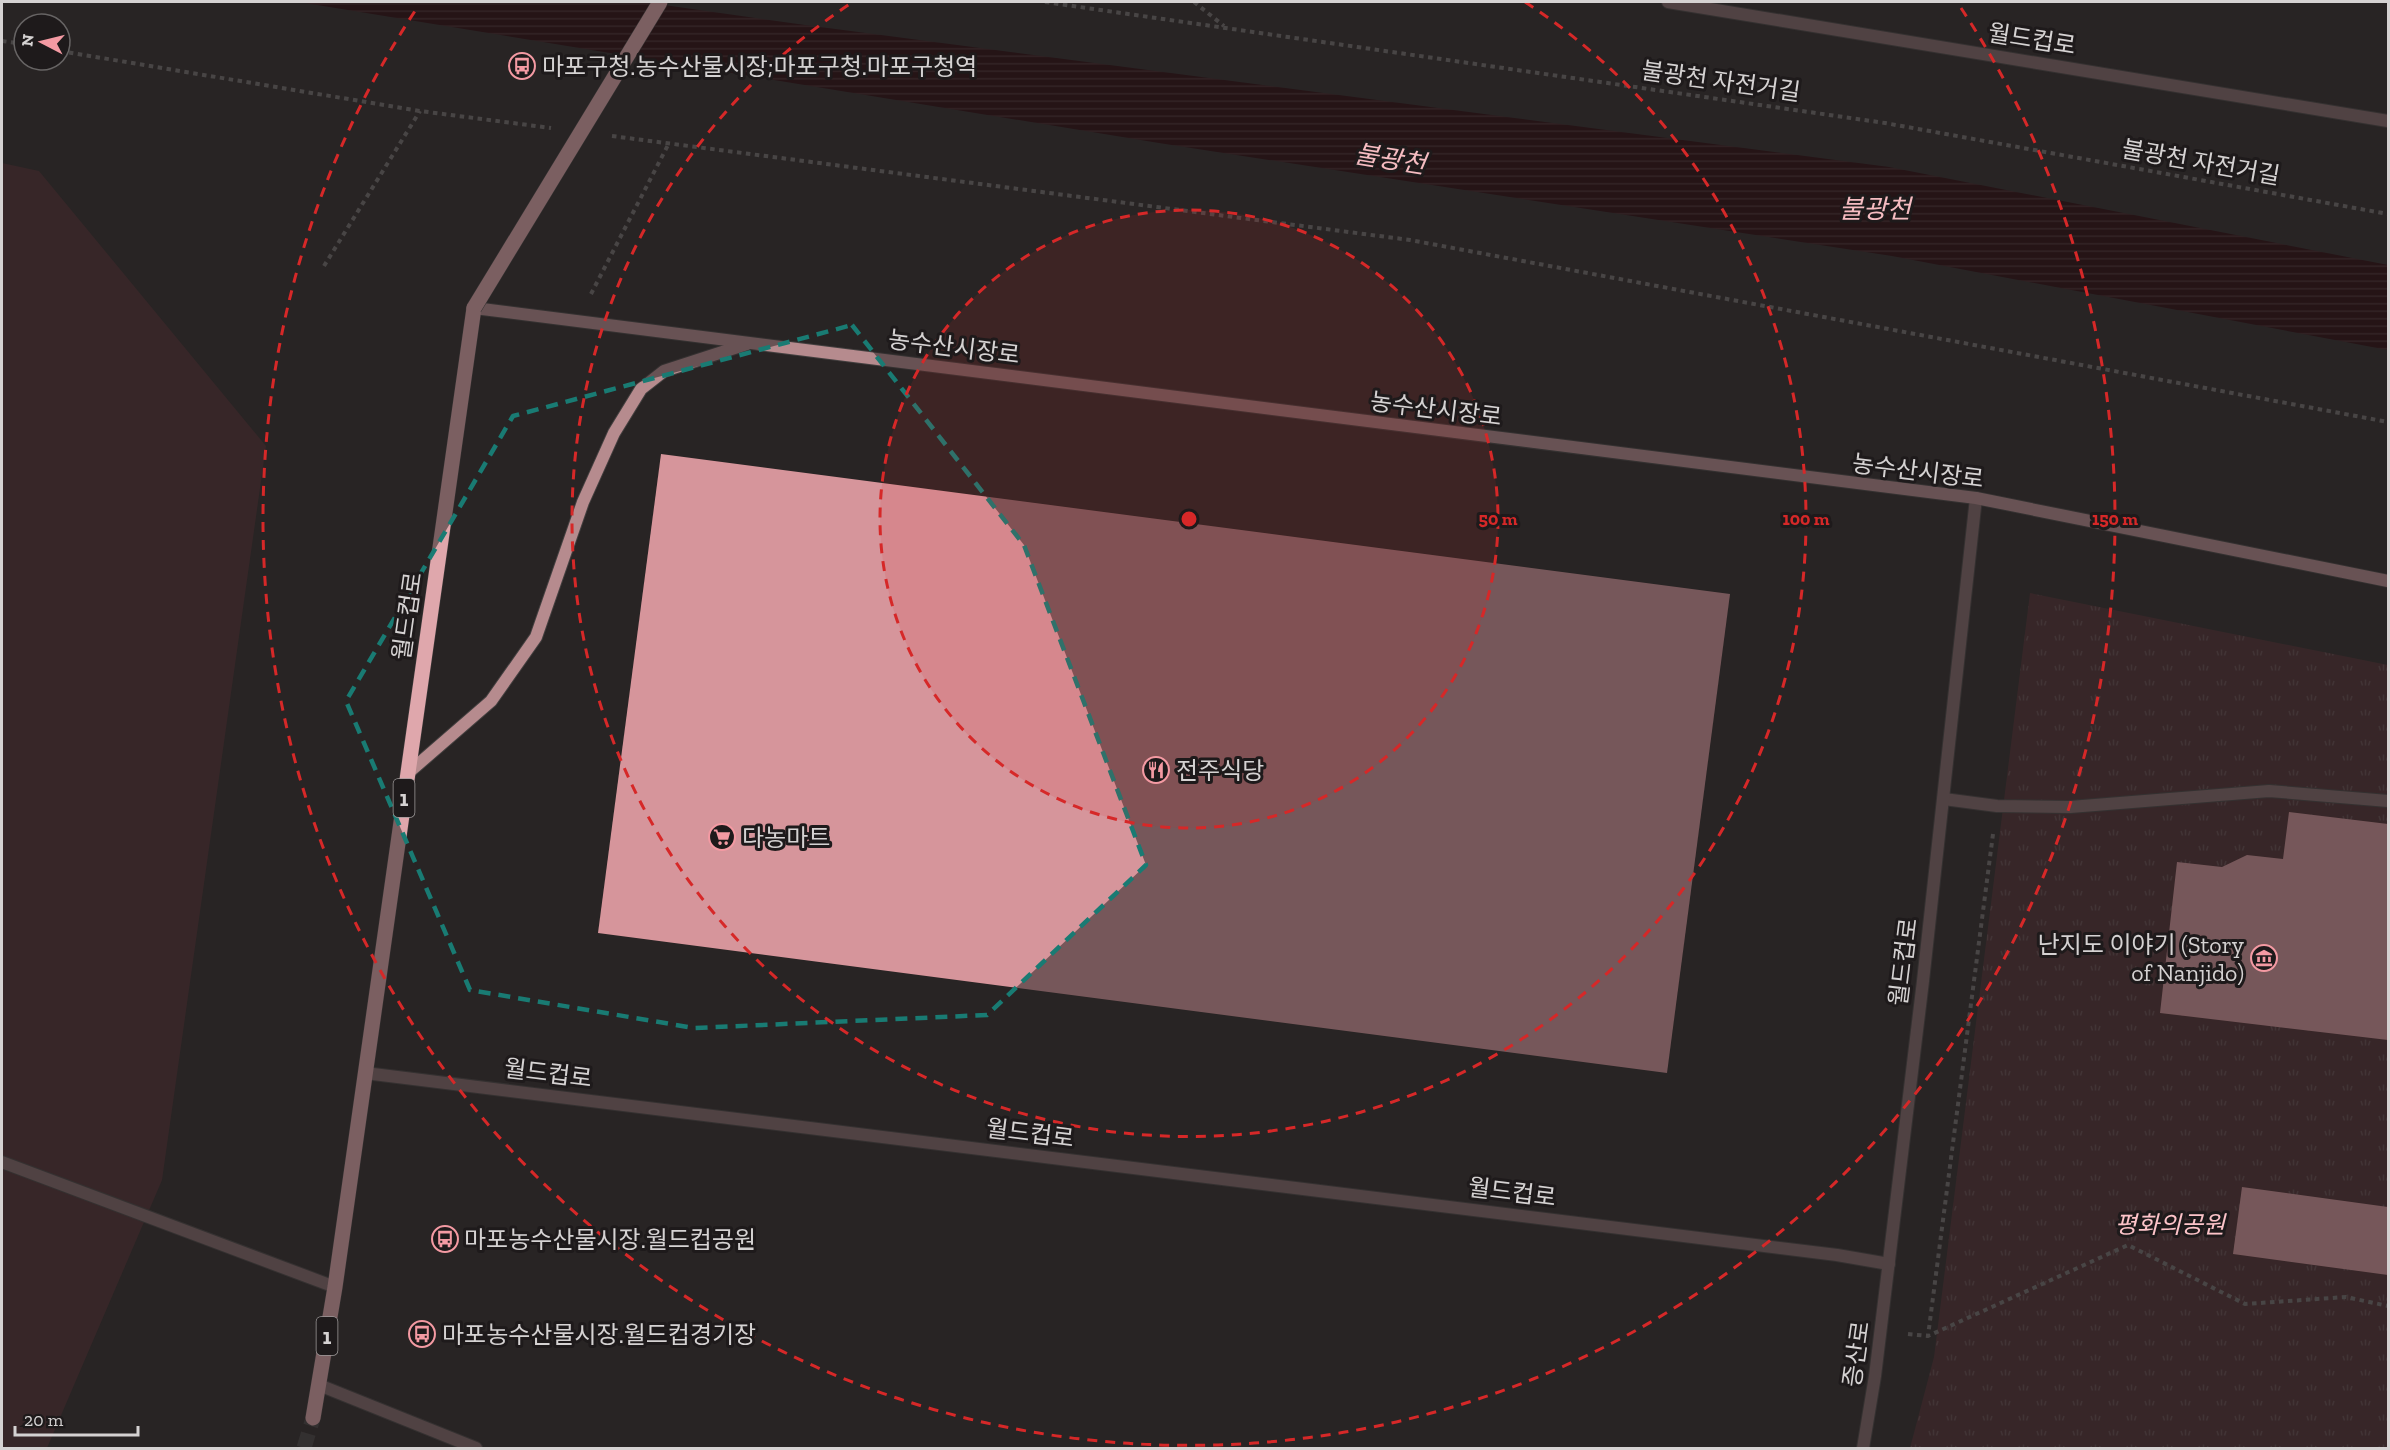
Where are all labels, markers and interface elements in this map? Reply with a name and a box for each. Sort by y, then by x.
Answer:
north arrow [12,12,72,72]
street label: 월드컵로 [1986,18,2078,60]
text: N [17,33,38,47]
bus stop icon: 마포구청.농수산물시장;마포구청.마포구청역 [507,51,537,81]
place label: 마포구청.농수산물시장;마포구청.마포구청역 [542,52,977,81]
street label: 불광천 자전거길 [1640,56,1802,106]
street label: 불광천 자전거길 [2120,134,2282,190]
water label: 불광천 [1352,138,1431,181]
water label: 불광천 [1839,193,1914,225]
street label: 농수산시장로 [886,325,1022,369]
street label: 농수산시장로 [1368,387,1504,431]
street label: 농수산시장로 [1850,449,1986,493]
text: 50 m [1479,508,1518,530]
text: 100 m [1782,508,1830,530]
text: 150 m [2092,508,2138,530]
centre of rings [1179,509,1199,529]
street label: 월드컵로 [386,570,428,662]
restaurant icon: 전주식당 [1141,755,1171,785]
place label: 전주식당 [1176,756,1264,785]
road number: 1 [394,779,414,817]
supermarket icon: 다농마트 [707,822,737,852]
place label: 다농마트 [742,823,830,852]
street label: 월드컵로 [1883,916,1923,1008]
place label: 난지도 이야기 (Story of Nanjido) [2038,930,2245,987]
museum icon: 난지도 이야기 (Story of Nanjido) [2249,943,2279,973]
street label: 월드컵로 [502,1053,594,1093]
street label: 월드컵로 [984,1113,1076,1153]
street label: 월드컵로 [1466,1172,1558,1212]
park label: 평화의공원 [2115,1210,2227,1239]
bus stop icon: 마포농수산물시장.월드컵공원 [430,1224,460,1254]
place label: 마포농수산물시장.월드컵공원 [464,1225,756,1254]
road number: 1 [316,1317,338,1355]
bus stop icon: 마포농수산물시장.월드컵경기장 [407,1319,437,1349]
street label: 증산로 [1837,1319,1875,1389]
place label: 마포농수산물시장.월드컵경기장 [442,1320,756,1349]
scale bar [15,1399,138,1437]
text: 20 m [24,1409,64,1431]

